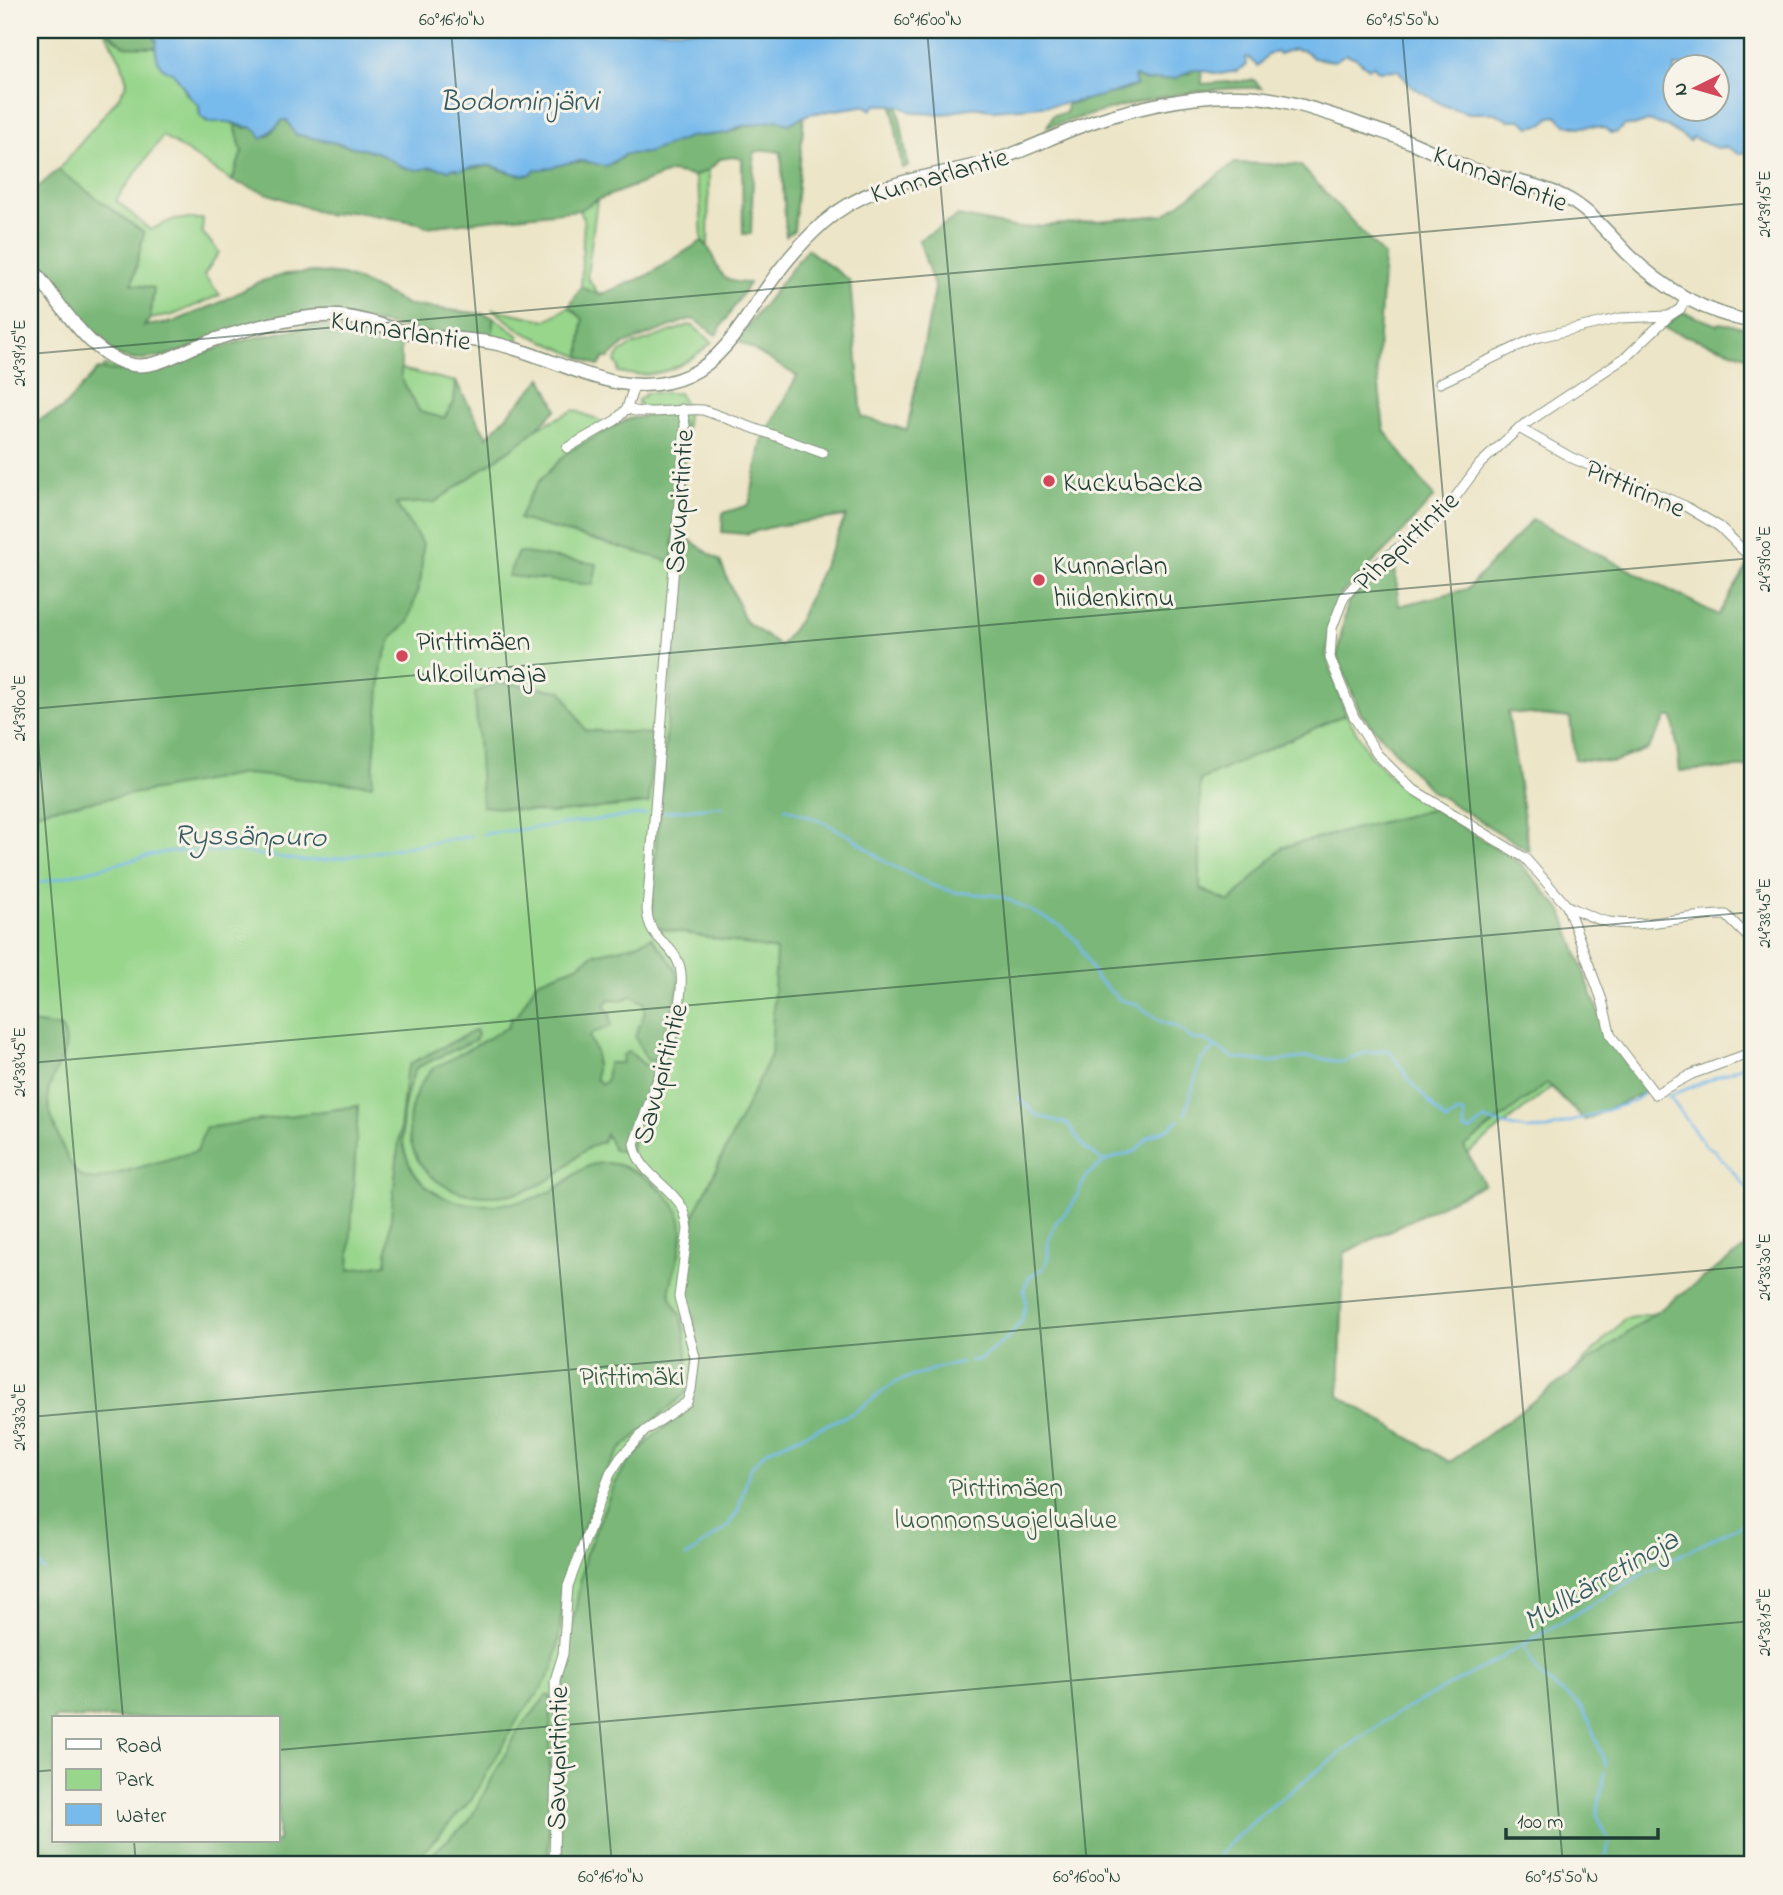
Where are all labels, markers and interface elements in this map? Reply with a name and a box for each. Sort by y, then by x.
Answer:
text: 60°16'10"N [419,8,485,34]
text: 60°16'00"N [894,8,962,34]
text: 60°15'50"N [1367,8,1439,34]
north arrow [1660,52,1730,122]
water label: Bodominjärvi [439,81,601,125]
text: N [1668,82,1696,97]
street label: Kunnarlantie [1426,136,1574,225]
street label: Kunnarlantie [866,138,1014,217]
text: 24°39'15"E [1753,170,1779,238]
street label: Kunnarlantie [327,301,474,364]
text: 24°39'15"E [8,319,34,387]
street label: Savupirtintie [656,428,707,575]
street label: Pirttirinne [1578,450,1692,531]
place label: Kuckubacka [1063,464,1203,505]
marker: Kuckubacka [1041,473,1057,489]
street label: Pihapirtintie [1345,482,1470,603]
text: 24°39'00"E [1753,526,1779,592]
place label: Kunnarlan hiidenkirnu [1053,547,1174,620]
marker: Kunnarlan hiidenkirnu [1031,572,1047,588]
place label: Pirttimäen ulkoilumaja [416,623,547,696]
marker: Pirttimäen ulkoilumaja [394,648,410,664]
text: 24°39'00"E [8,675,34,741]
water label: Ryssänpuro [174,815,328,861]
text: 24°38'45"E [1753,878,1779,948]
street label: Savupirtintie [624,999,701,1149]
text: 24°38'45"E [8,1027,34,1097]
text: 24°38'30"E [1753,1233,1779,1301]
park label: Pirttimäki [579,1358,685,1399]
text: 24°38'30"E [8,1383,34,1451]
park label: Pirttimäen luonnonsuojelualue [895,1469,1118,1542]
water label: Mullkärretinoja [1516,1519,1688,1644]
text: 24°38'15"E [1753,1588,1779,1656]
street label: Savupirtintie [538,1685,581,1830]
legend [52,1716,280,1842]
text: Road [116,1732,162,1762]
text: Park [116,1766,155,1796]
scale bar [1506,1797,1659,1841]
text: Water [116,1802,167,1832]
text: 100 m [1517,1808,1563,1838]
text: 60°16'10"N [578,1865,644,1891]
text: 60°16'00"N [1053,1865,1121,1891]
text: 60°15'50"N [1526,1865,1598,1891]

